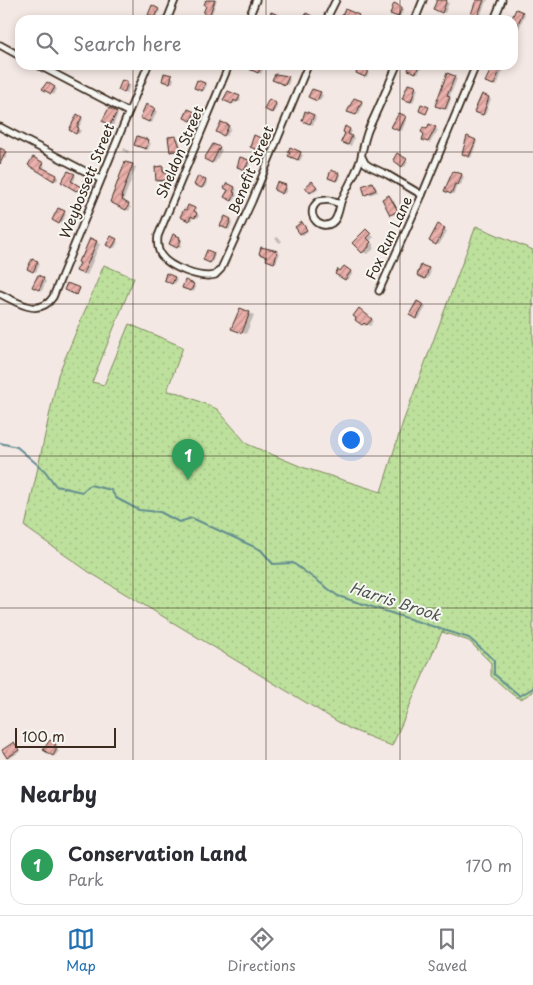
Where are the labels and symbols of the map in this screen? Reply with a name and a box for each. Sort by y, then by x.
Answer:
street label: Sheldon Street [151,102,209,201]
street label: Weybossett Street [54,120,119,242]
street label: Benefit Street [222,122,279,217]
street label: Fox Run Lane [360,192,417,283]
your location [338,427,364,453]
pin: 1 [172,439,204,480]
water label: Harris Brook [347,575,445,626]
scale bar [15,725,116,748]

